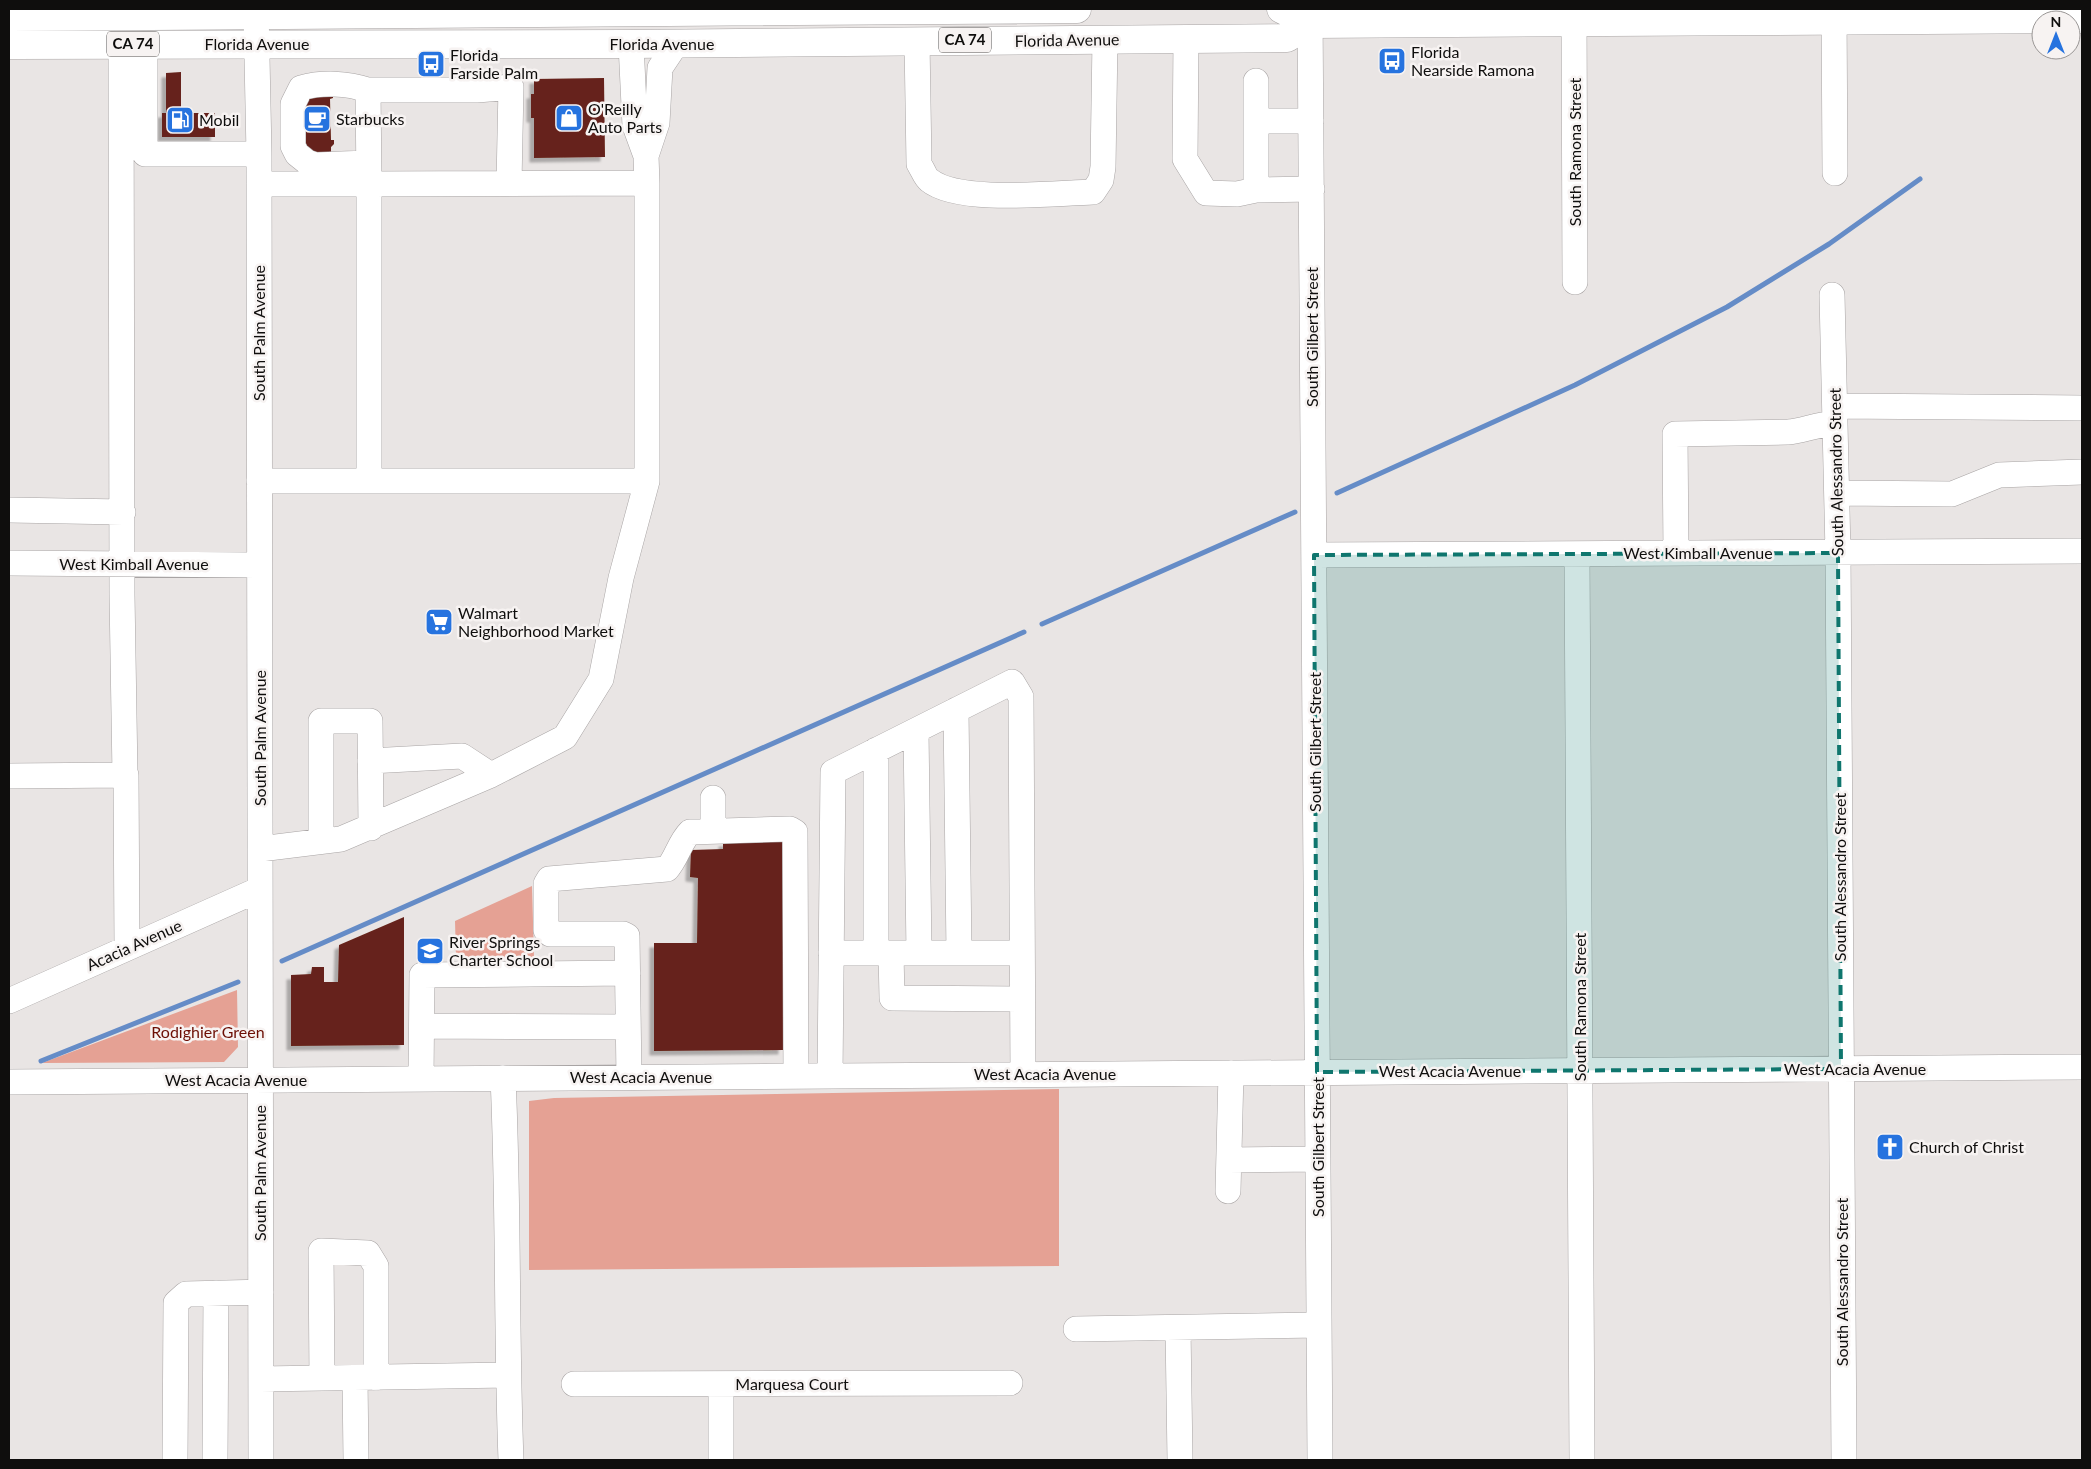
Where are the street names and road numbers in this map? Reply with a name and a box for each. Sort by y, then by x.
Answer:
road number: CA 74 [939,28,991,52]
street label: Florida Avenue [1014,29,1120,50]
road number: CA 74 [107,32,159,56]
street label: Florida Avenue [205,34,309,53]
street label: Florida Avenue [610,34,714,53]
street label: South Ramona Street [1565,77,1584,226]
street label: South Palm Avenue [249,265,268,401]
street label: South Gilbert Street [1302,267,1321,407]
street label: South Alessandro Street [1825,387,1846,556]
street label: West Kimball Avenue [1623,543,1773,562]
street label: West Kimball Avenue [59,554,209,573]
street label: South Palm Avenue [250,670,269,806]
street label: South Gilbert Street [1305,672,1324,812]
street label: South Alessandro Street [1830,793,1849,961]
street label: Acacia Avenue [83,915,184,974]
street label: South Ramona Street [1570,932,1589,1081]
street label: West Acacia Avenue [1784,1059,1926,1078]
street label: West Acacia Avenue [1379,1061,1521,1080]
street label: West Acacia Avenue [974,1064,1116,1083]
street label: West Acacia Avenue [570,1067,712,1086]
street label: West Acacia Avenue [165,1070,307,1089]
street label: South Gilbert Street [1308,1077,1327,1217]
street label: South Palm Avenue [250,1105,269,1241]
street label: South Alessandro Street [1832,1198,1851,1366]
street label: Marquesa Court [735,1374,849,1393]

